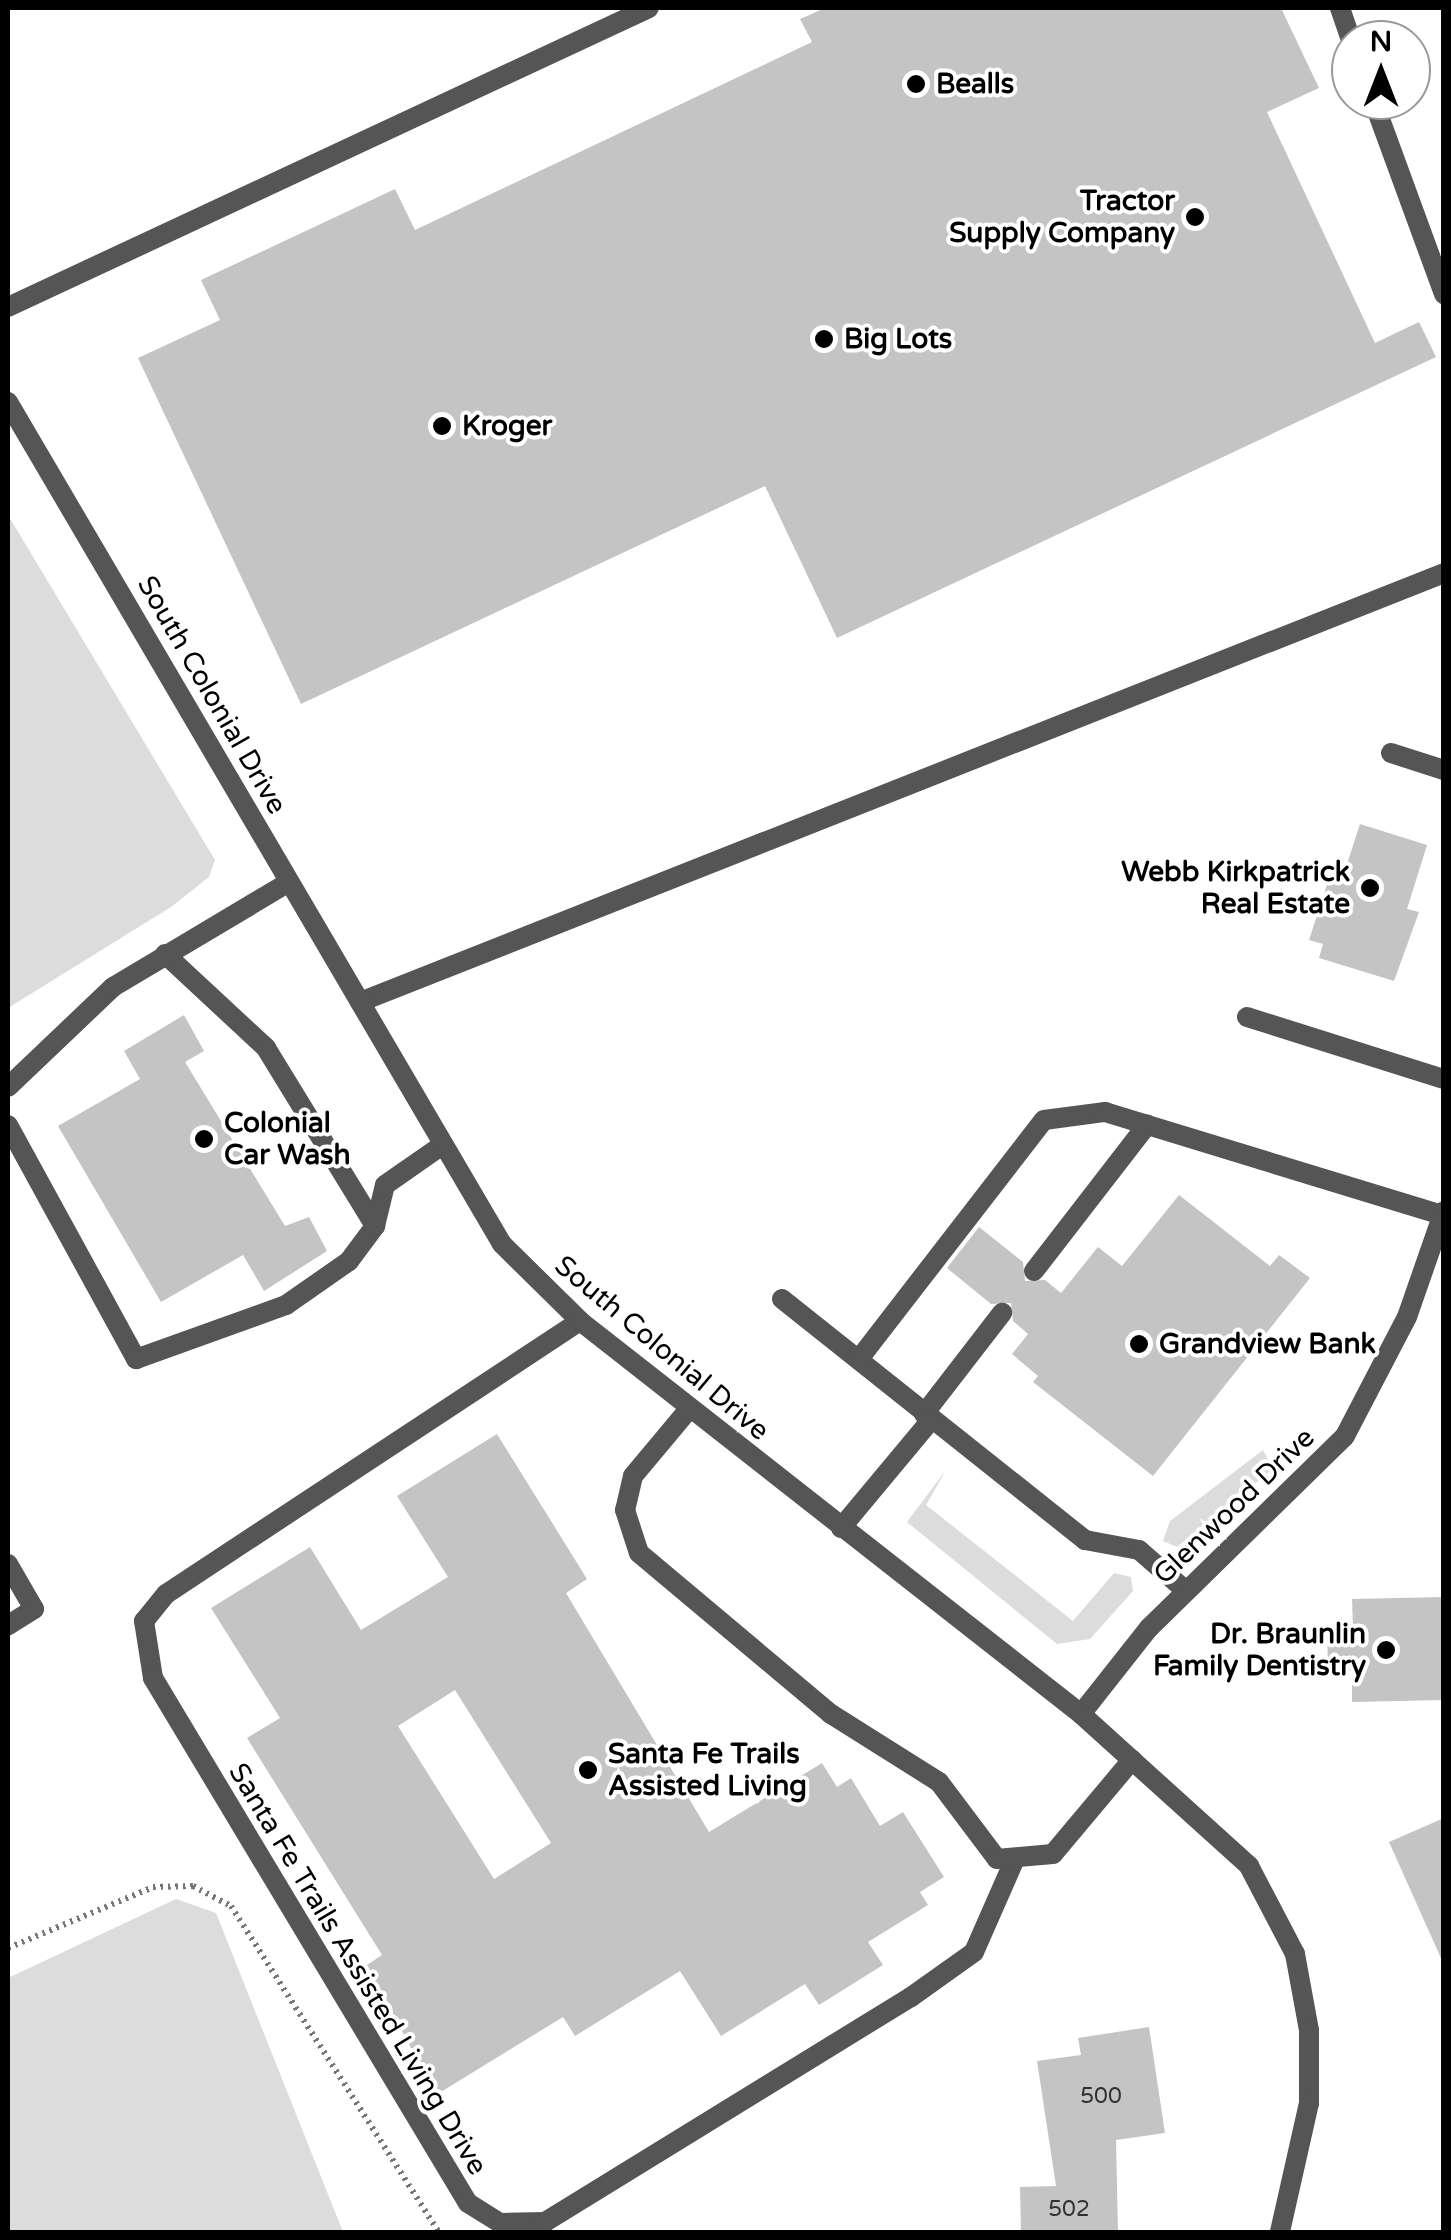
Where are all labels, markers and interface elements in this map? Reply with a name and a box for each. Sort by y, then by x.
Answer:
north arrow [1331,20,1431,120]
text: N [1370,25,1392,59]
place label: Bealls [936,67,1014,101]
marker: Bealls [905,73,927,95]
place label: Tractor Supply Company [949,184,1175,250]
marker: Tractor Supply Company [1184,206,1206,228]
place label: Big Lots [844,322,952,356]
marker: Big Lots [813,328,835,350]
place label: Kroger [462,409,552,443]
marker: Kroger [431,415,453,437]
street label: South Colonial Drive [130,570,294,820]
place label: Webb Kirkpatrick Real Estate [1121,855,1350,921]
marker: Webb Kirkpatrick Real Estate [1359,877,1381,899]
place label: Colonial Car Wash [224,1106,351,1172]
marker: Colonial Car Wash [193,1128,215,1150]
street label: South Colonial Drive [548,1249,776,1447]
place label: Grandview Bank [1159,1327,1376,1361]
marker: Grandview Bank [1128,1333,1150,1355]
street label: Glenwood Drive [1147,1421,1321,1591]
place label: Dr. Braunlin Family Dentistry [1153,1617,1366,1683]
marker: Dr. Braunlin Family Dentistry [1375,1639,1397,1661]
place label: Santa Fe Trails Assisted Living [608,1737,807,1803]
street label: Santa Fe Trails Assisted Living Drive [221,1757,495,2181]
marker: Santa Fe Trails Assisted Living [577,1759,599,1781]
house number: 500 [1080,2084,1122,2110]
house number: 502 [1048,2197,1090,2223]

